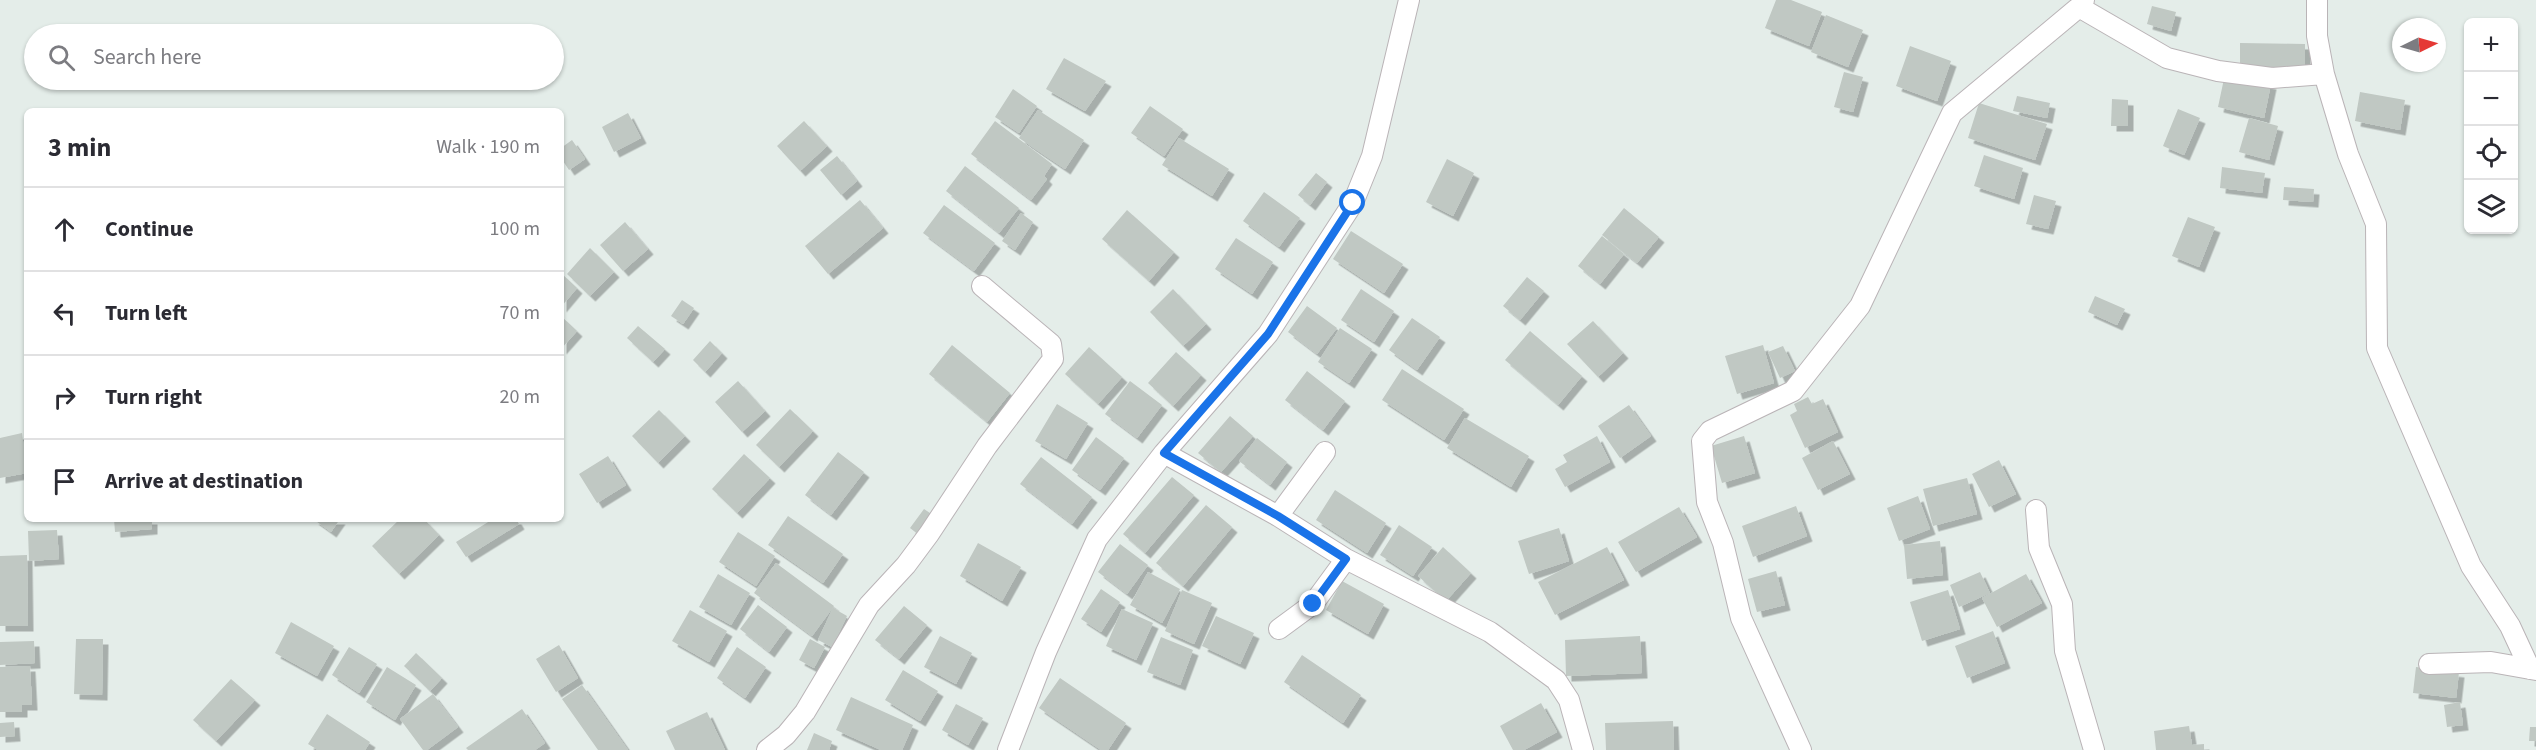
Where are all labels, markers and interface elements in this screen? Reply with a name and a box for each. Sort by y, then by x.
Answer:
north arrow [2392,18,2446,72]
map controls [2464,18,2518,234]
button: + [2464,18,2518,72]
search box [24,24,564,90]
icon: search [45,41,78,74]
text: Search here [93,41,201,73]
button: − [2464,72,2518,126]
button: locate [2464,126,2518,180]
text: 3 min [48,129,111,166]
text: Walk · 190 m [436,133,540,161]
button: layers [2464,180,2518,234]
route start [1339,189,1365,215]
icon: ahead [48,213,81,246]
text: Continue [105,213,194,245]
text: 100 m [490,215,540,243]
icon: left [48,297,81,330]
text: Turn left [105,297,187,329]
text: 70 m [500,299,540,327]
icon: right [48,381,81,414]
text: Turn right [105,381,202,413]
text: 20 m [500,383,540,411]
icon: arrive [48,465,81,498]
text: Arrive at destination [105,465,303,497]
route end [1299,590,1325,616]

